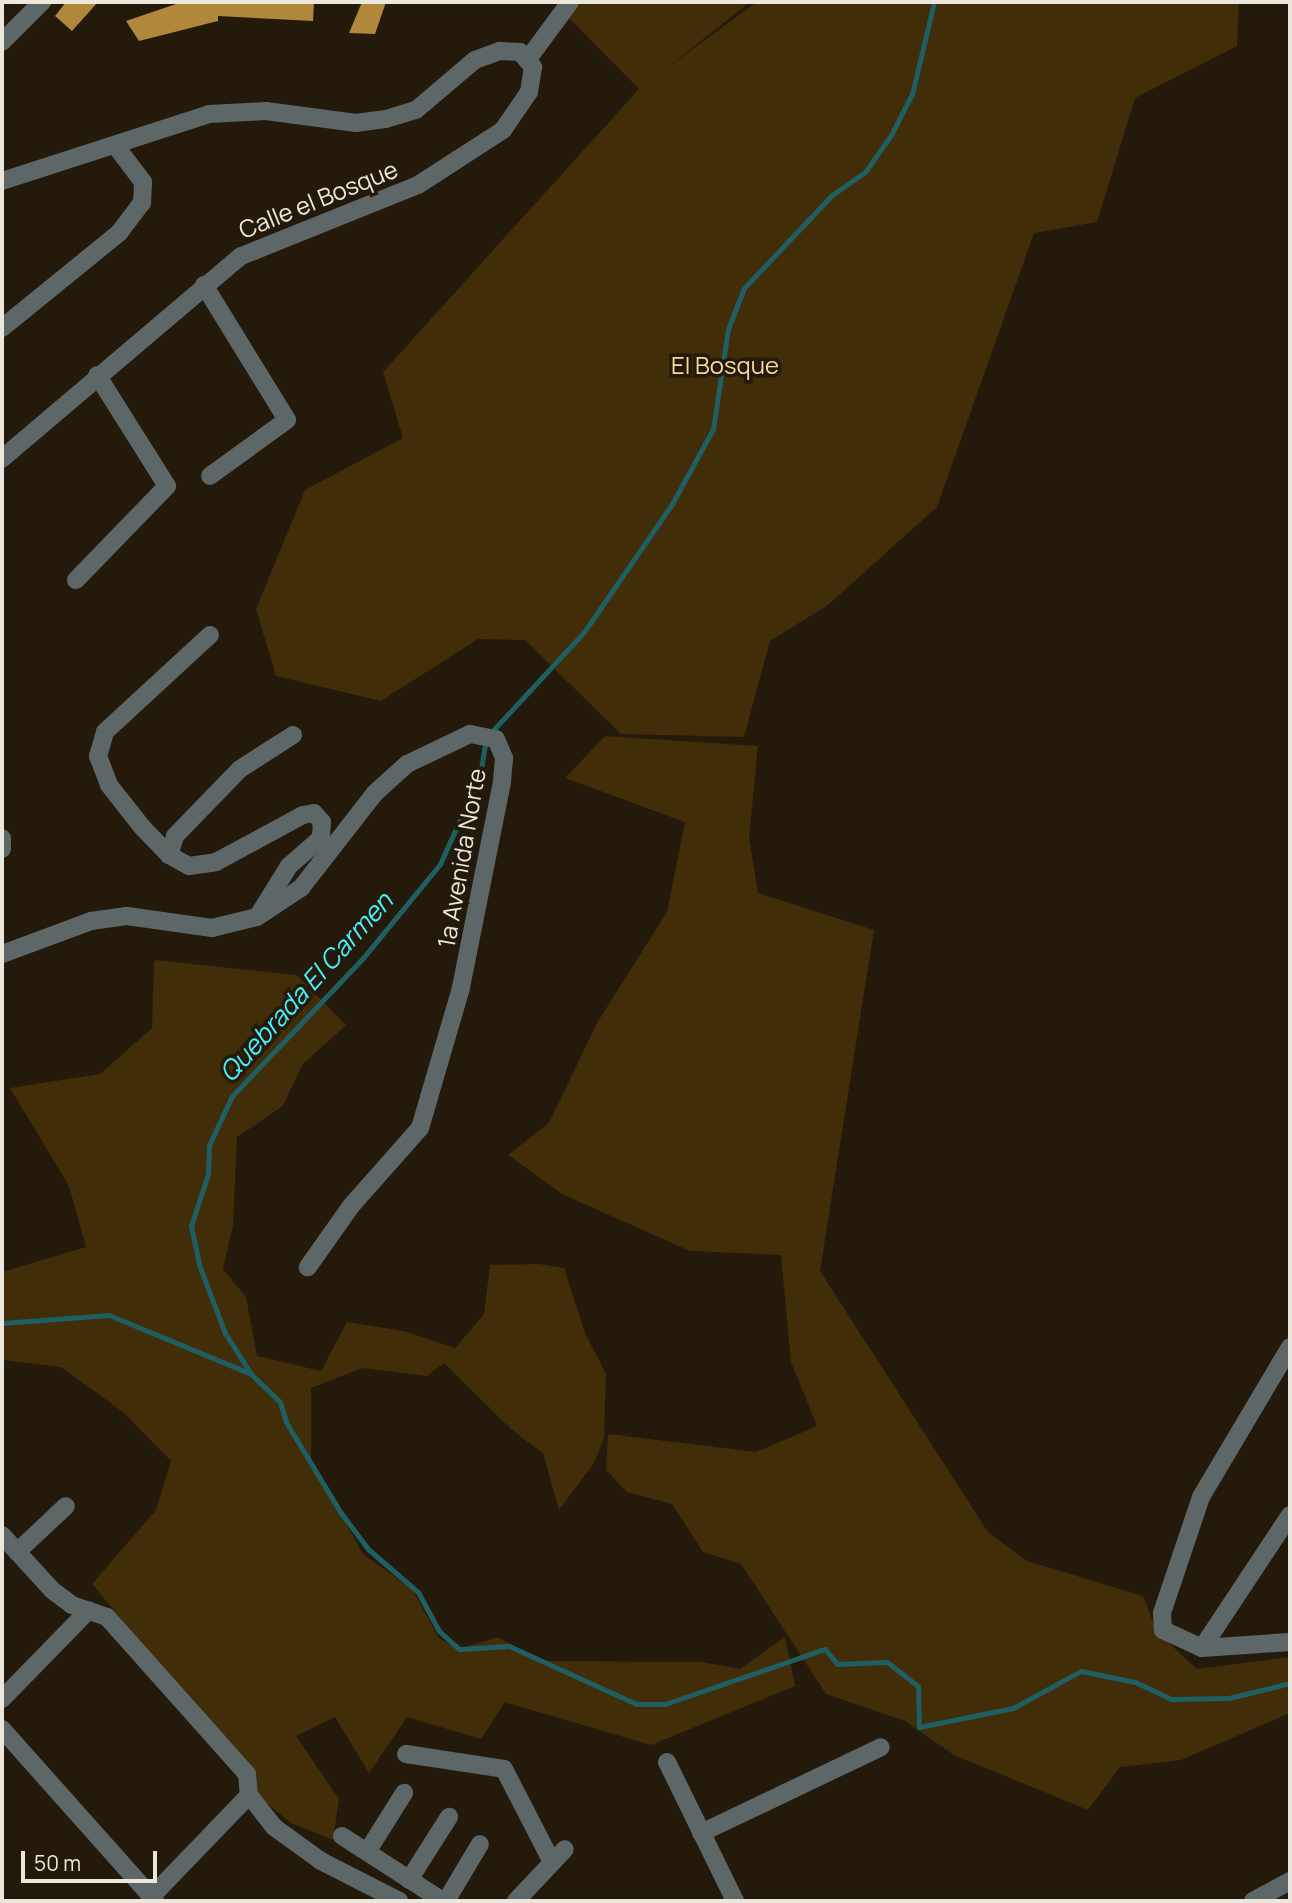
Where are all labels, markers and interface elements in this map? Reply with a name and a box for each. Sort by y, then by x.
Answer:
street label: Calle el Bosque [234,154,402,244]
park label: El Bosque [671,351,779,379]
street label: 1a Avenida Norte [431,766,491,950]
water label: Quebrada El Carmen [213,886,399,1088]
scale bar [24,1836,161,1880]
text: 50 m [34,1849,81,1877]

